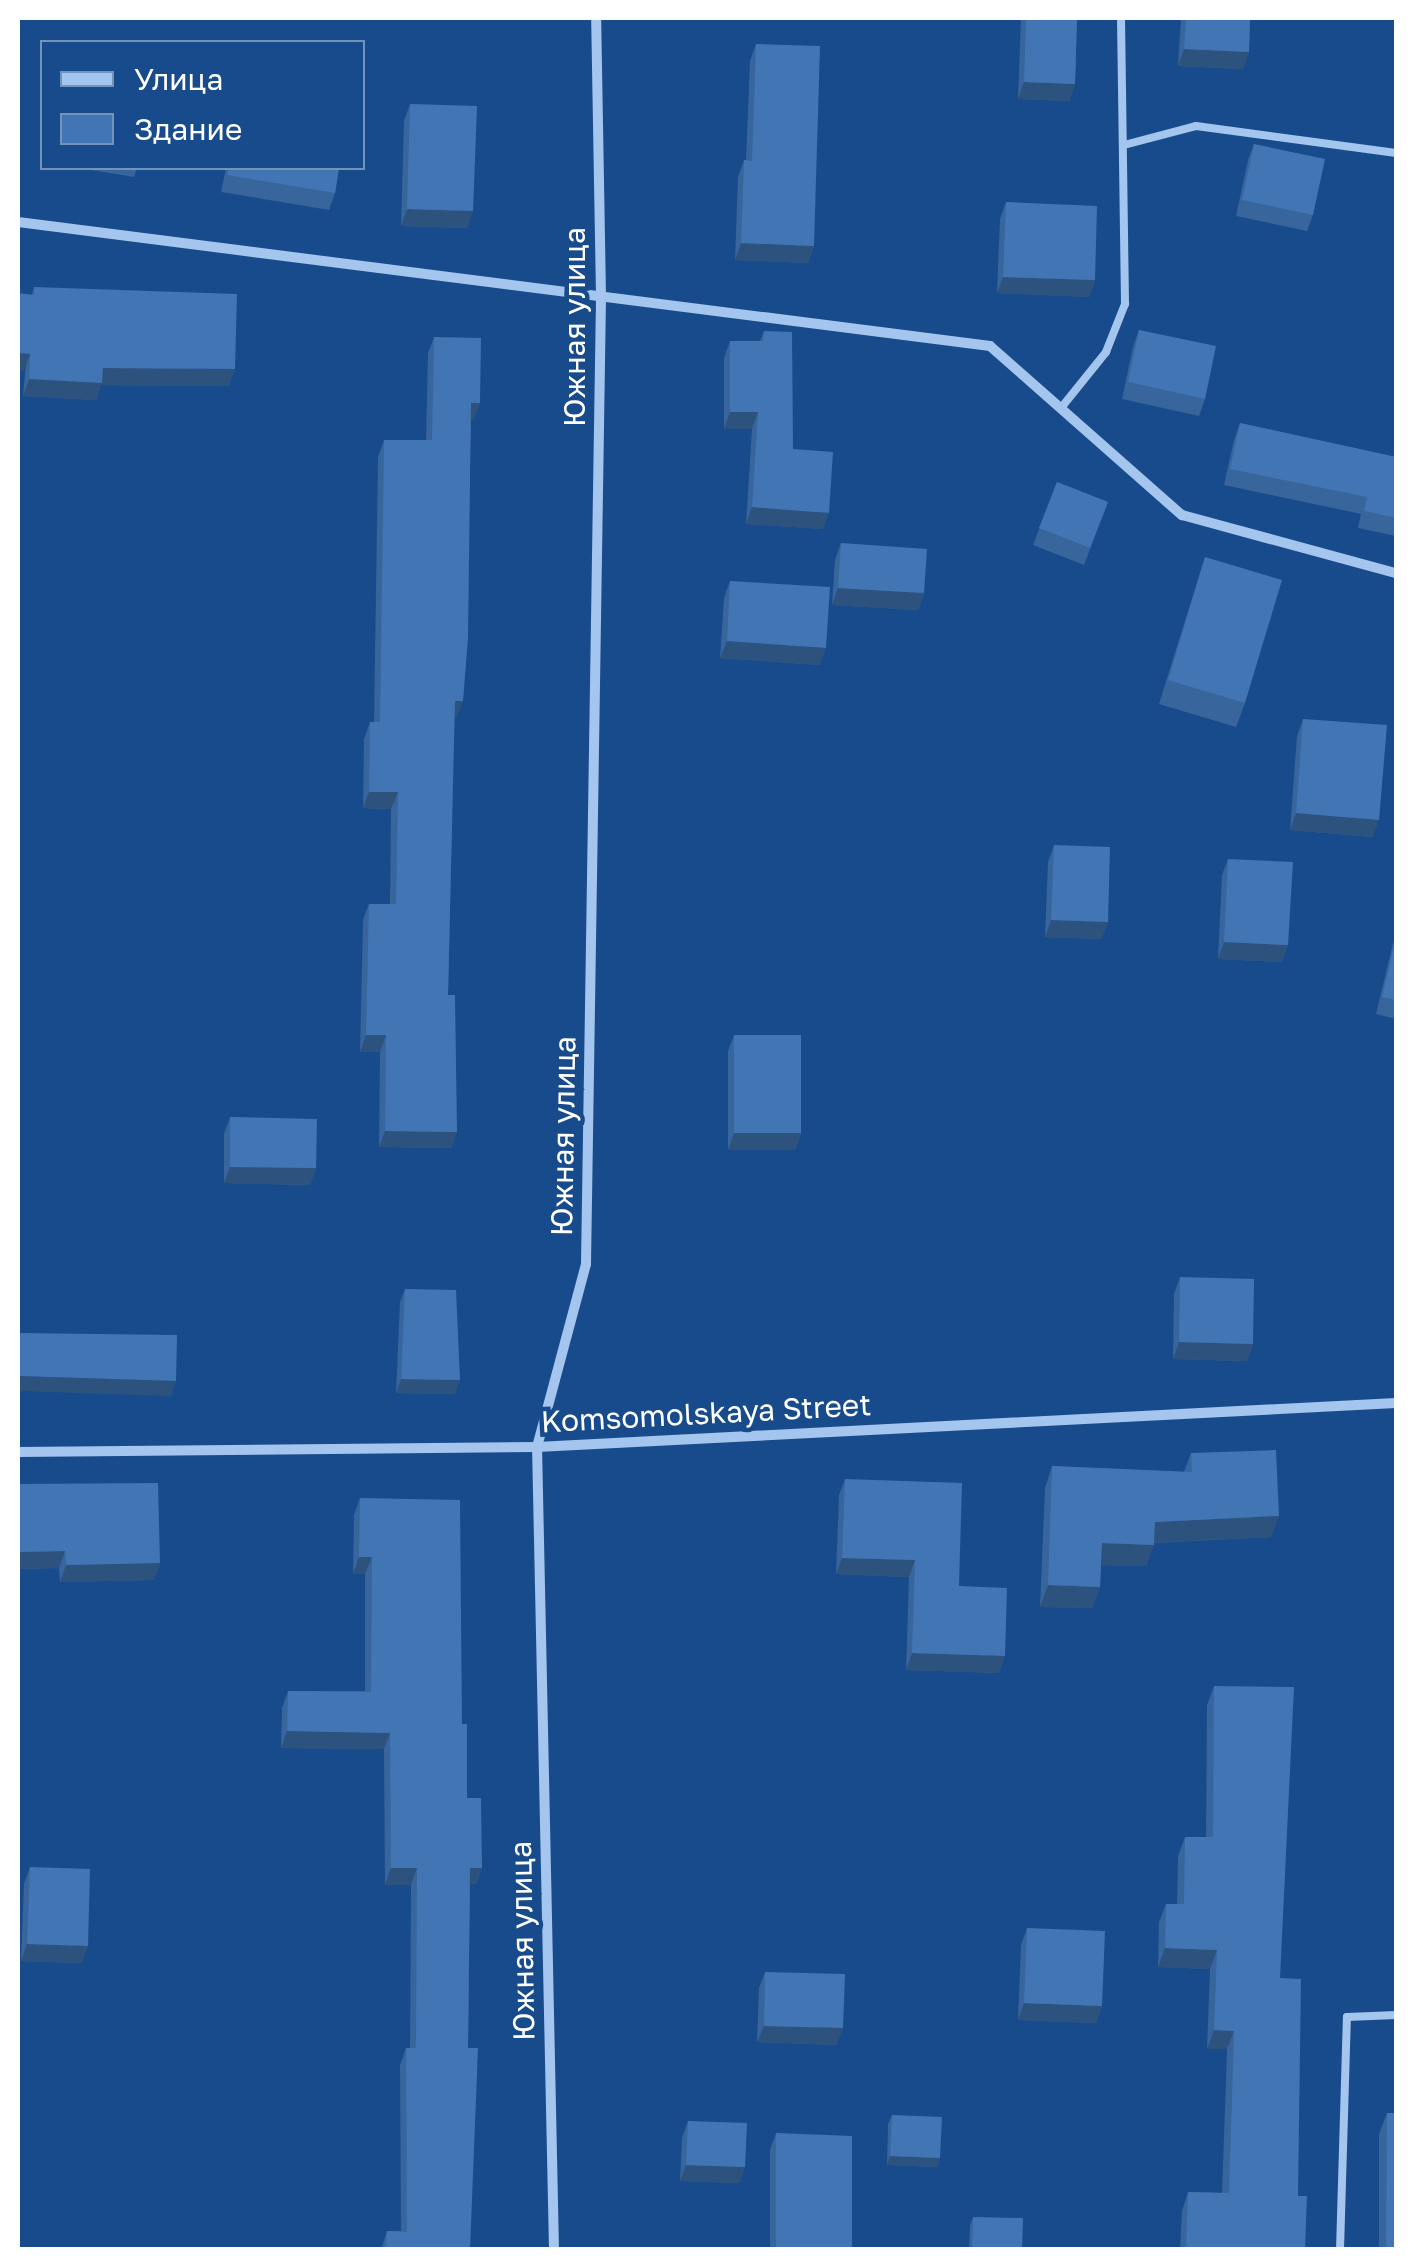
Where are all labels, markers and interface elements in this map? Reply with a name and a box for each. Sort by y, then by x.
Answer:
legend [40,40,365,170]
text: Улица [134,61,223,97]
text: Здание [134,111,242,147]
street label: Южная улица [556,227,592,427]
street label: Южная улица [543,1036,583,1236]
street label: Komsomolskaya Street [540,1386,872,1440]
street label: Южная улица [502,1841,542,2041]

